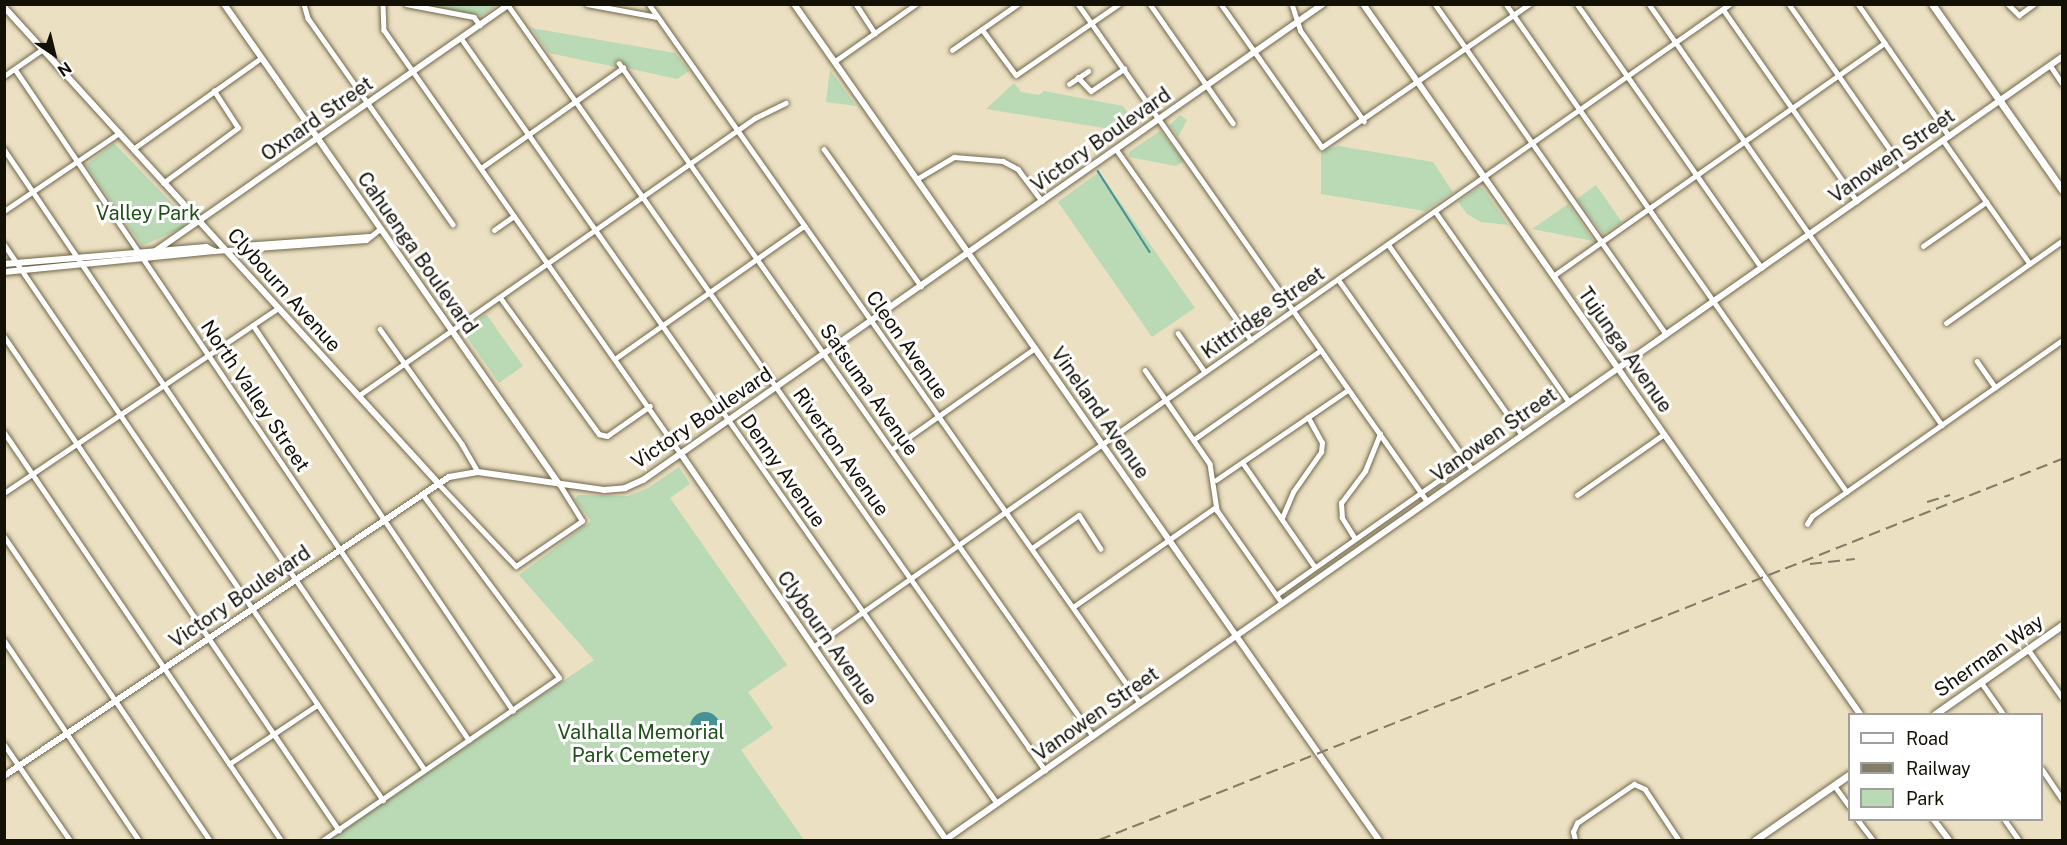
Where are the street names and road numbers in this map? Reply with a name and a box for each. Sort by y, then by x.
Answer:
street label: Oxnard Street [256,72,378,166]
street label: Victory Boulevard [1027,83,1175,197]
street label: Vanowen Street [1825,104,1959,208]
street label: Cahuenga Boulevard [352,167,482,339]
street label: Clybourn Avenue [222,223,346,357]
street label: Kittridge Street [1197,262,1329,364]
street label: Tujunga Avenue [1573,283,1677,417]
street label: Cleon Avenue [861,286,953,404]
street label: North Valley Street [195,315,315,477]
street label: Satsuma Avenue [815,319,923,461]
street label: Vineland Avenue [1046,342,1154,484]
street label: Victory Boulevard [627,362,777,474]
street label: Riverton Avenue [788,383,894,521]
street label: Vanowen Street [1427,383,1561,487]
street label: Denny Avenue [735,410,831,532]
street label: Victory Boulevard [165,541,315,653]
street label: Clybourn Avenue [772,566,882,710]
street label: Sherman Way [1930,609,2048,703]
street label: Vanowen Street [1029,662,1163,766]

